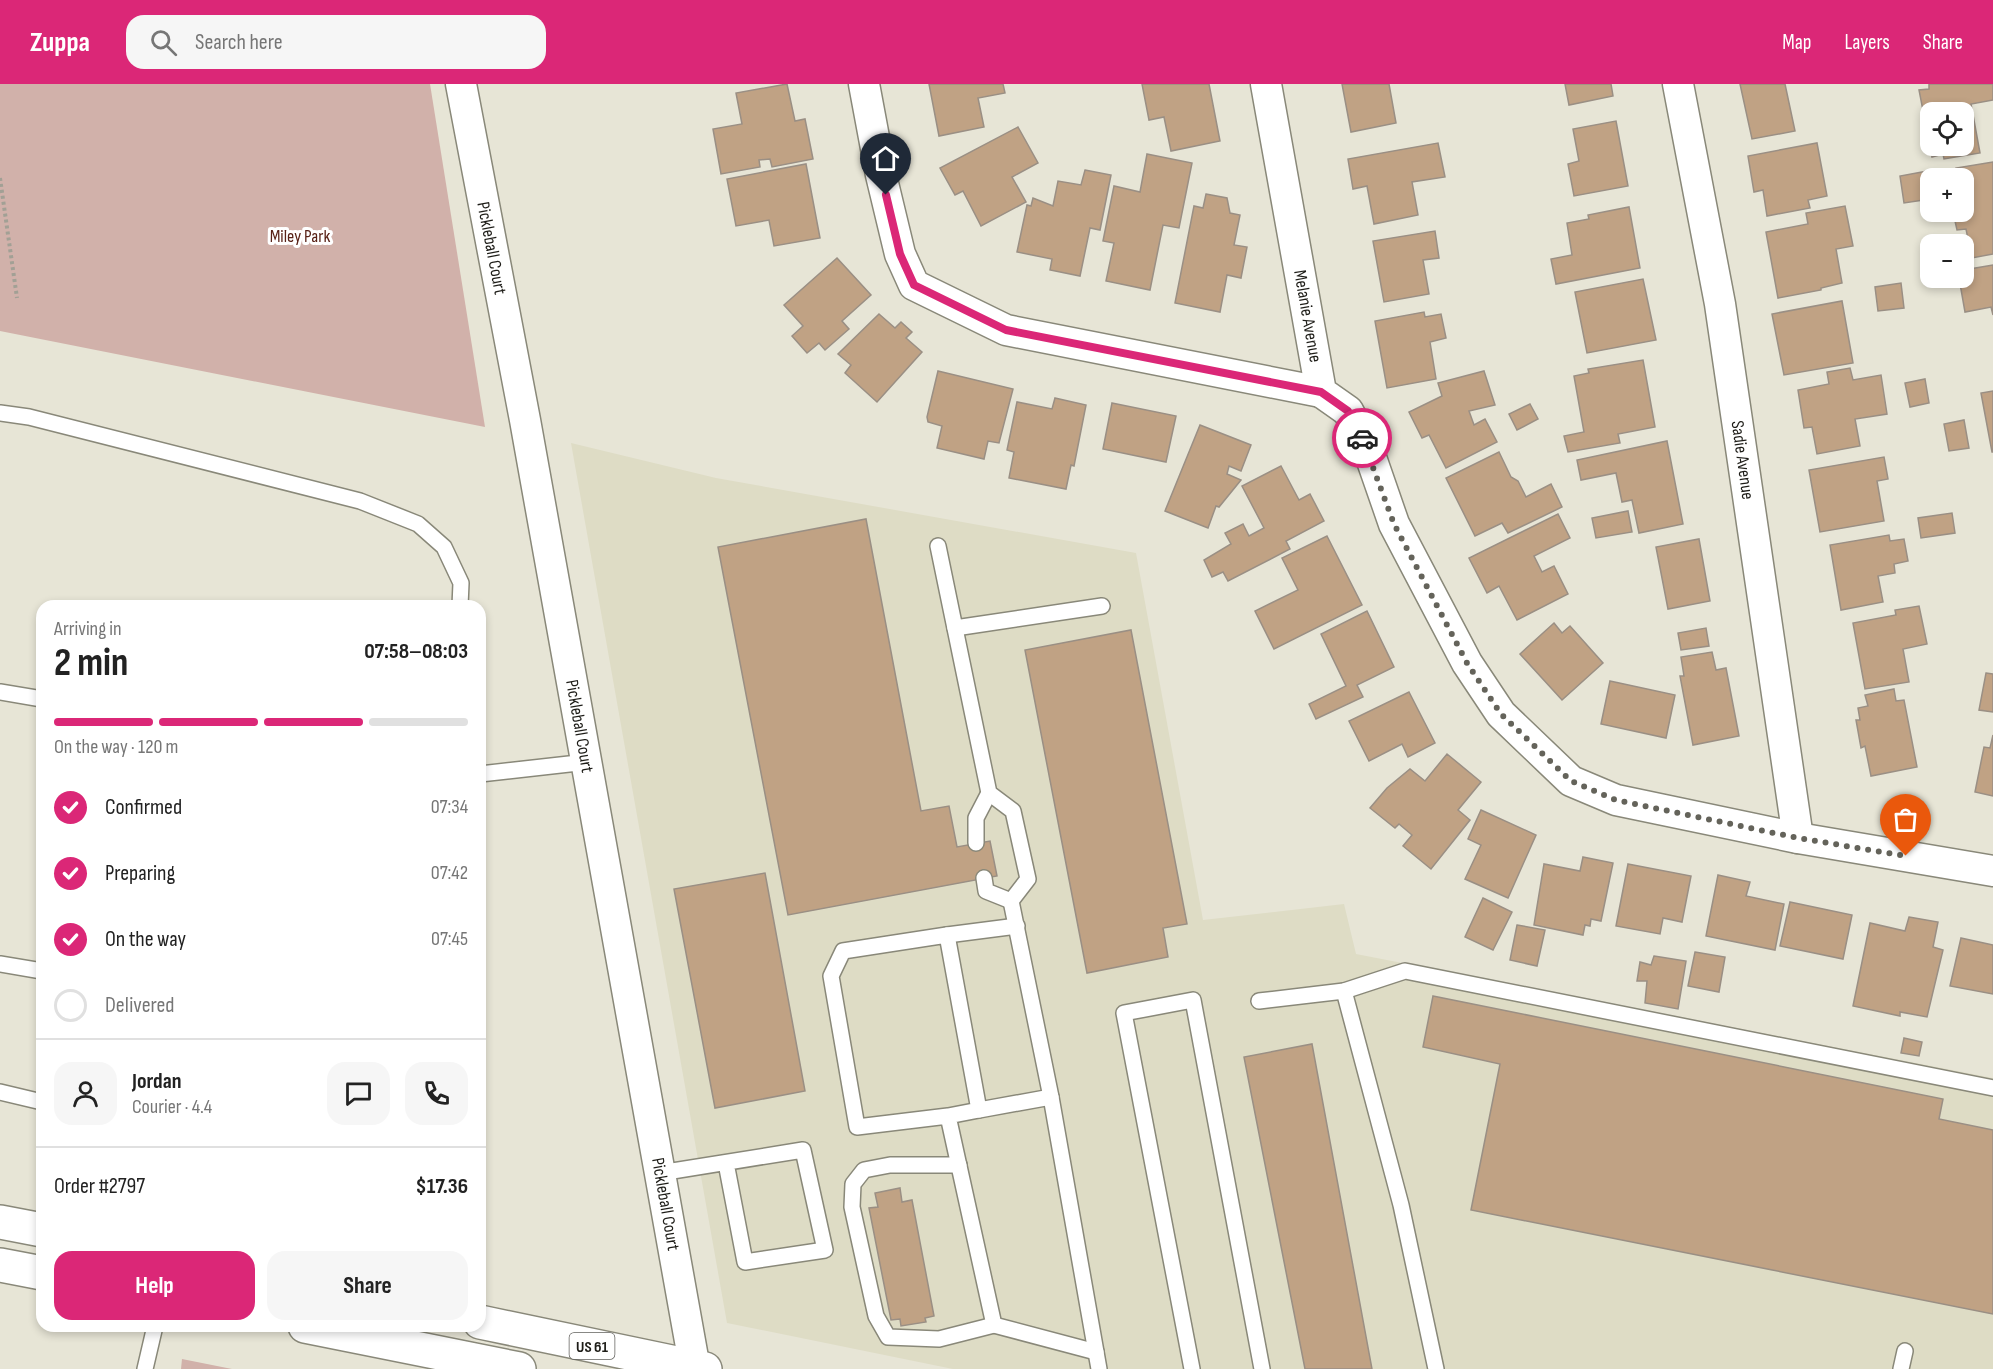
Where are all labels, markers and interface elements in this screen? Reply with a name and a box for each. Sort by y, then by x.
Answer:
search box [126,15,546,69]
text: Zuppa [30,26,90,59]
icon: search [147,26,180,59]
text: Search here [195,29,283,56]
text: Map [1782,30,1811,55]
text: Layers [1844,30,1890,55]
text: Share [1923,30,1963,55]
map controls [1920,102,1974,288]
button: locate [1920,102,1974,156]
pin [860,133,911,195]
icon: home [869,142,902,175]
button: + [1920,168,1974,222]
street label: Pickleball Court [472,200,511,297]
park label: Miley Park [270,226,330,247]
button: − [1920,234,1974,288]
street label: Melanie Avenue [1289,268,1326,364]
courier [1332,408,1392,468]
street label: Sadie Avenue [1727,419,1758,501]
icon: car [1346,422,1379,455]
text: Arriving in [54,617,122,641]
text: 07:58–08:03 [364,638,468,665]
text: 2 min [54,640,128,687]
street label: Pickleball Court [561,678,598,775]
text: On the way · 120 m [54,735,178,759]
icon: check [54,791,87,824]
text: Confirmed [105,794,182,821]
pin [1880,794,1931,856]
text: 07:34 [431,795,468,819]
icon: bag [1889,803,1922,836]
icon: check [54,857,87,890]
text: Preparing [105,860,175,887]
text: 07:42 [431,861,468,885]
icon: check [54,923,87,956]
text: On the way [105,926,186,953]
text: 07:45 [431,927,468,951]
text: Delivered [105,992,174,1019]
button: person [54,1062,117,1125]
button: chat [327,1062,390,1125]
button: phone [405,1062,468,1125]
text: Jordan [132,1068,181,1095]
text: Courier · 4.4 [132,1095,212,1119]
street label: Pickleball Court [647,1156,684,1253]
text: Order #2797 [54,1173,145,1200]
text: $17.36 [416,1173,468,1200]
button: Help [54,1251,255,1320]
button: Share [267,1251,468,1320]
road number: US 61 [570,1333,614,1359]

